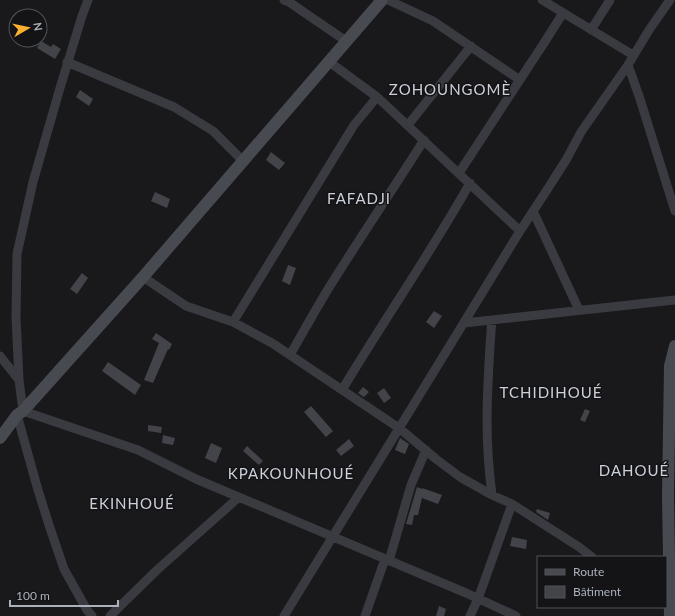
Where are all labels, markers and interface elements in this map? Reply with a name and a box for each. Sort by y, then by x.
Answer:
north arrow [8,8,48,48]
text: N [31,21,45,32]
district label: ZOHOUNGOMÈ [389,80,511,98]
district label: FAFADJI [327,189,391,207]
district label: TCHIDIHOUÉ [500,383,602,401]
district label: DAHOUÉ [599,461,669,479]
district label: KPAKOUNHOUÉ [228,464,354,482]
district label: EKINHOUÉ [89,494,175,512]
legend [537,556,667,608]
text: Route [573,564,604,579]
scale bar [10,582,118,608]
text: Bâtiment [573,584,622,599]
text: 100 m [16,588,50,603]

